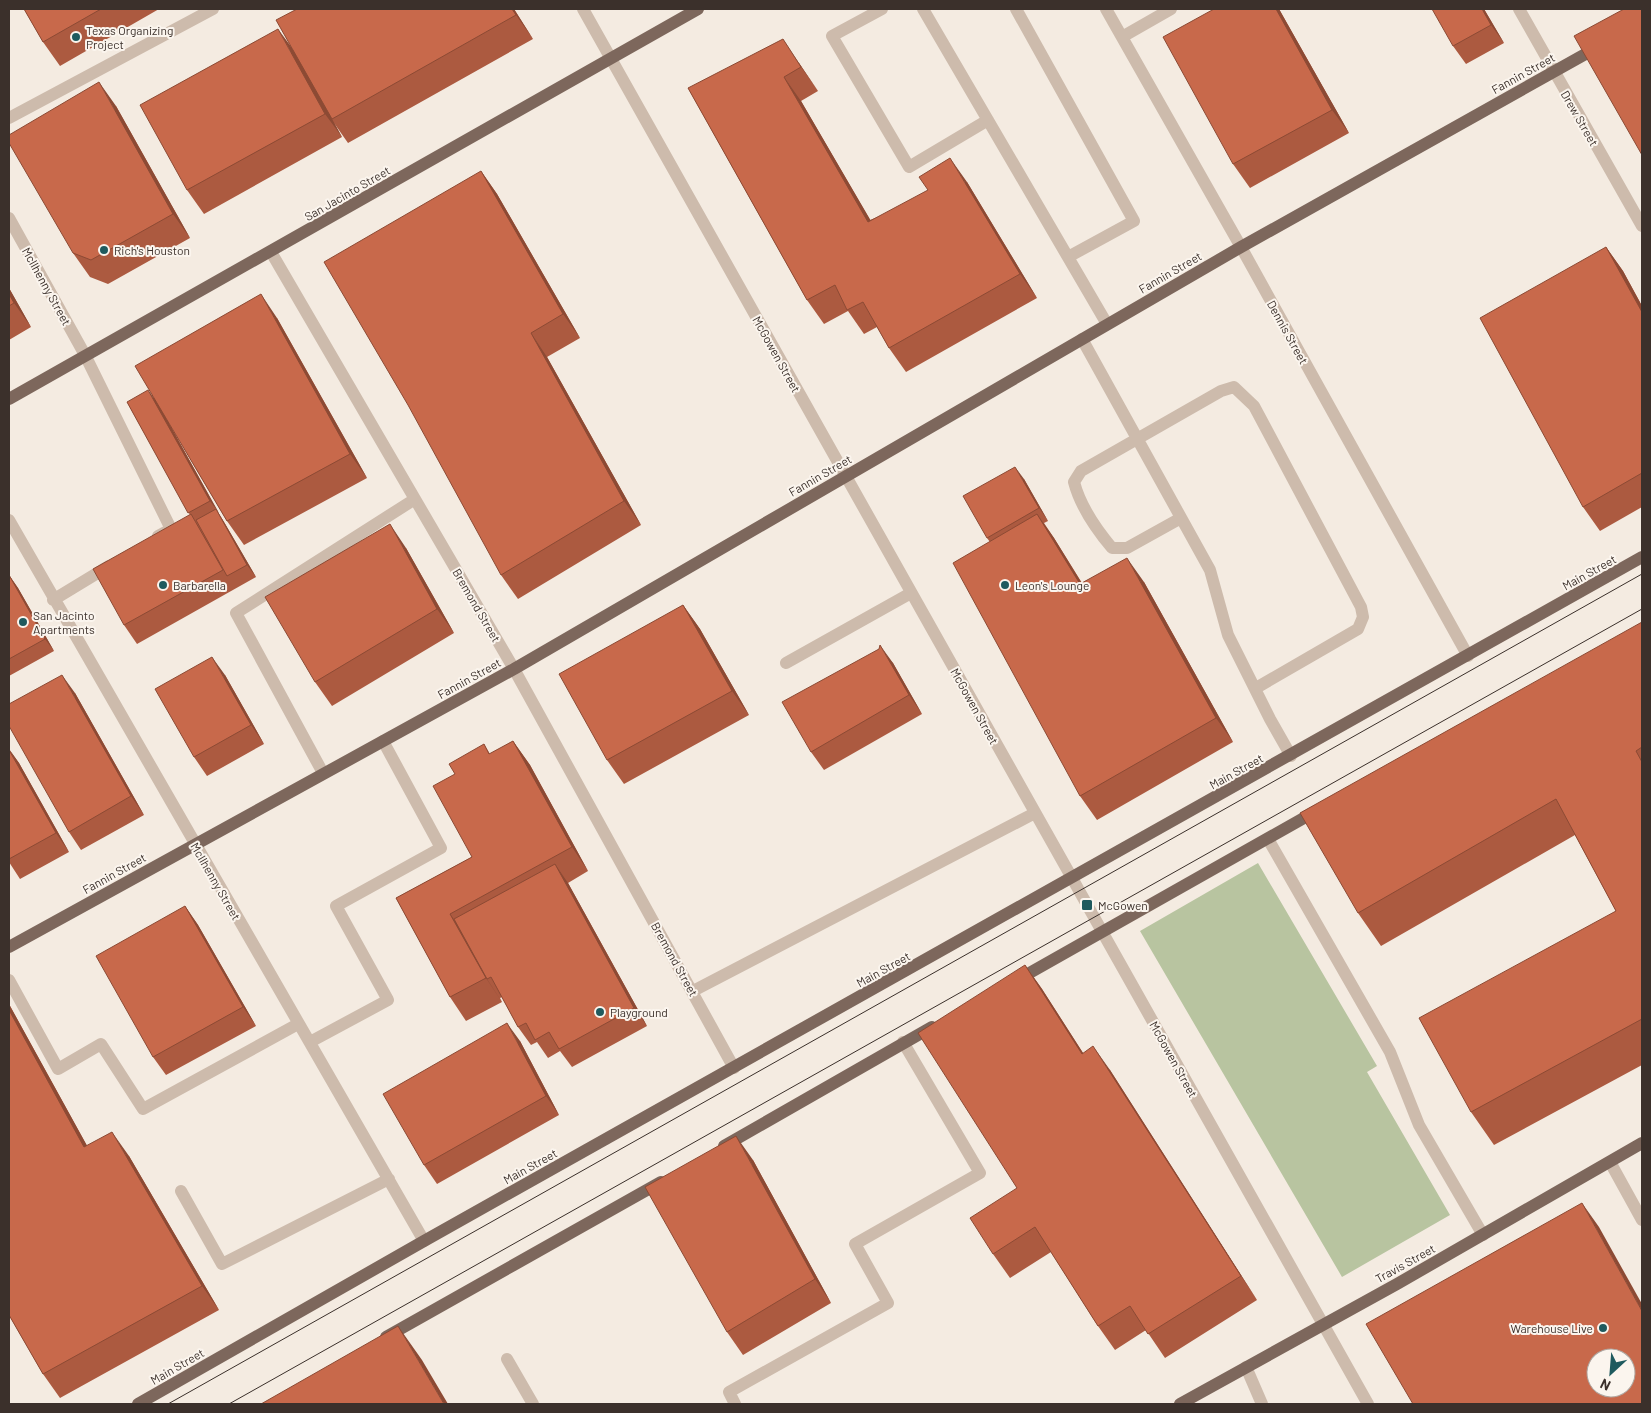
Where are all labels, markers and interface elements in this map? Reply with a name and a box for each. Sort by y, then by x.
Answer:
place label: Texas Organizing Project [86,23,173,51]
marker: Texas Organizing Project [70,31,82,43]
street label: Fannin Street [1489,50,1557,96]
street label: Drew Street [1558,88,1602,148]
street label: San Jacinto Street [302,163,392,223]
place label: Rich's Houston [114,243,190,257]
marker: Rich's Houston [98,244,110,256]
street label: McIlhenny Street [20,245,74,327]
street label: Fannin Street [1136,248,1204,296]
street label: Dennis Street [1265,298,1311,366]
street label: McGowen Street [750,313,804,395]
street label: Fannin Street [786,451,854,499]
street label: Main Street [1560,551,1618,593]
street label: Bremond Street [450,566,504,644]
place label: Barbarella [173,578,226,592]
place label: Leon's Lounge [1015,578,1089,592]
marker: Barbarella [157,579,169,591]
marker: Leon's Lounge [999,579,1011,591]
place label: San Jacinto Apartments [33,608,95,636]
marker: San Jacinto Apartments [17,616,29,628]
street label: Fannin Street [435,655,503,701]
street label: McGowen Street [948,665,1002,747]
street label: Main Street [1207,750,1265,792]
street label: McIlhenny Street [188,840,244,922]
street label: Fannin Street [80,850,148,896]
marker: McGowen [1080,898,1094,912]
place label: McGowen [1098,898,1148,912]
street label: Bremond Street [649,919,701,999]
street label: Main Street [854,948,912,990]
place label: Playground [610,1005,668,1019]
marker: Playground [594,1006,606,1018]
street label: McGowen Street [1147,1018,1201,1100]
street label: Main Street [501,1145,559,1187]
street label: Travis Street [1373,1241,1437,1285]
place label: Warehouse Live [1511,1321,1593,1335]
marker: Warehouse Live [1597,1322,1609,1334]
street label: Main Street [148,1345,206,1387]
north arrow [1586,1348,1636,1398]
text: N [1597,1375,1613,1395]

